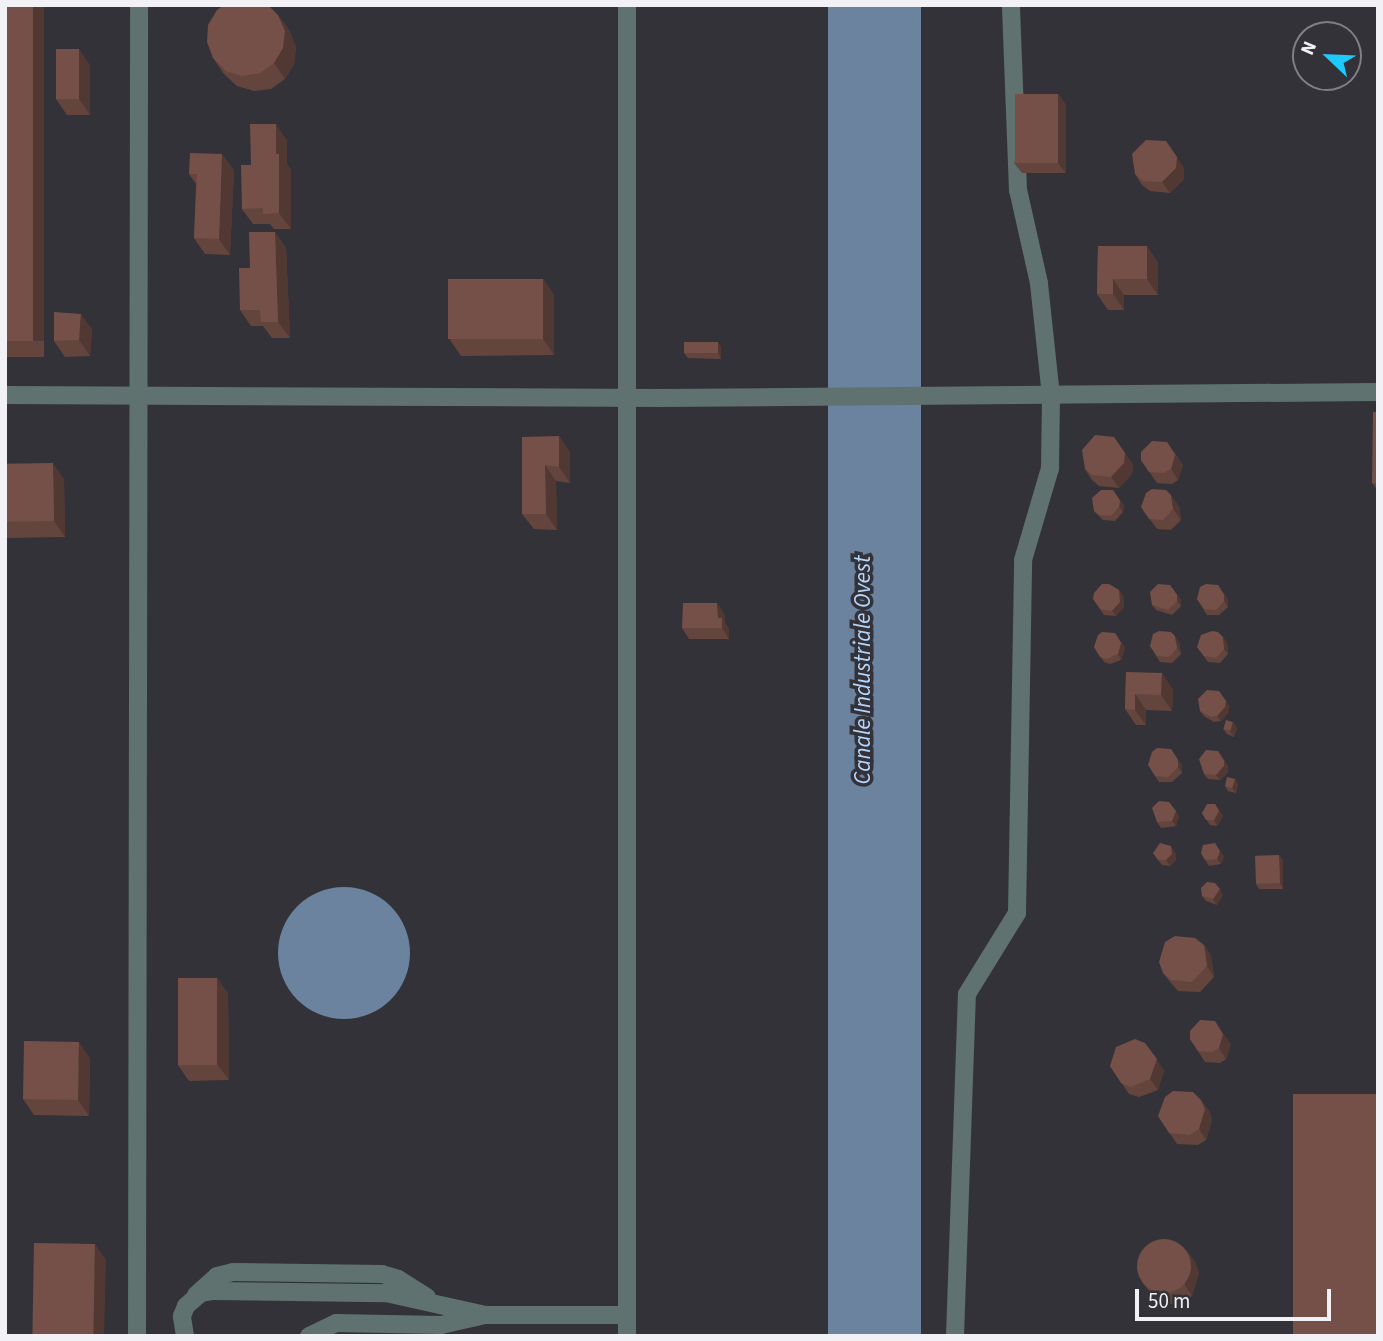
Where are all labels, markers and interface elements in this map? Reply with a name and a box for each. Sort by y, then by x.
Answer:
north arrow [1292,21,1362,91]
text: N [1294,37,1324,59]
water label: Canale Industriale Ovest [849,555,877,785]
scale bar [1138,1274,1334,1318]
text: 50 m [1148,1286,1190,1316]

